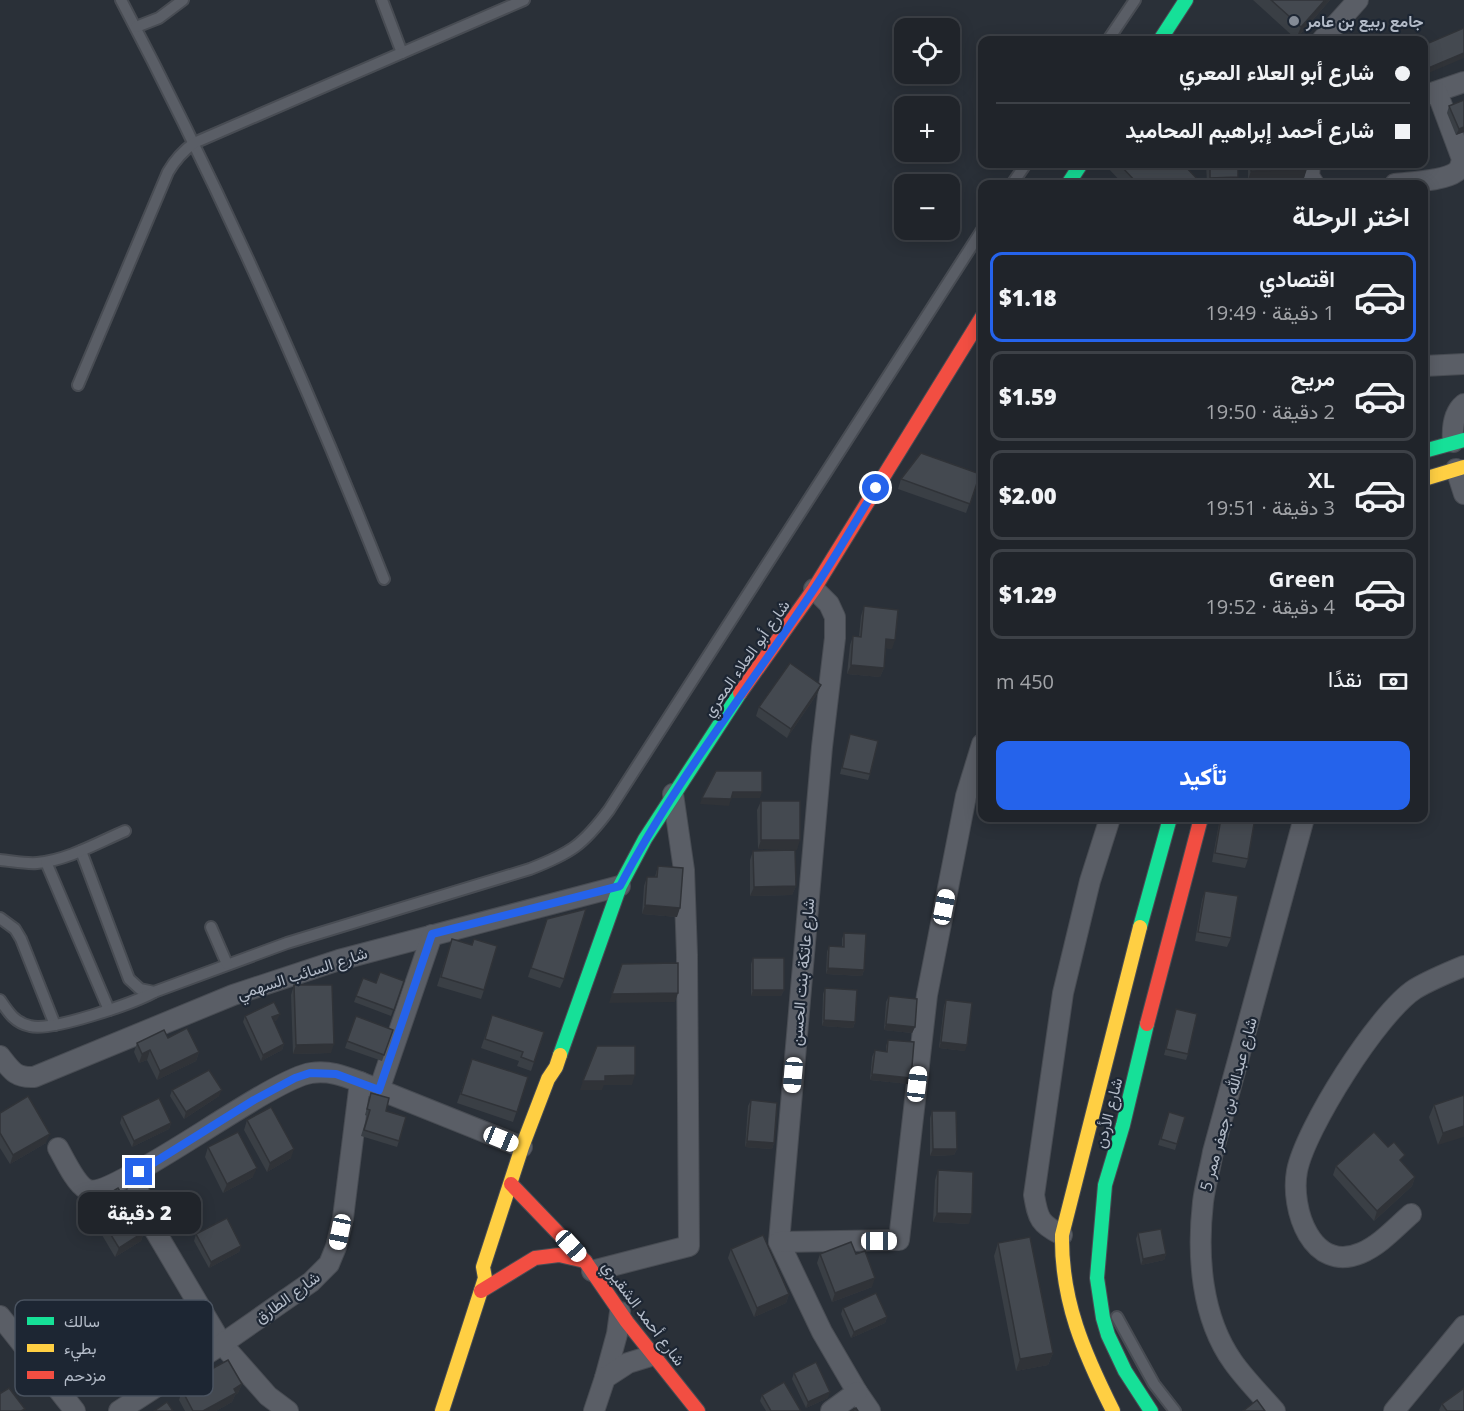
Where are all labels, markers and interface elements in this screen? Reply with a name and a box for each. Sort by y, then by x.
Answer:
place label: جامع ربيع بن عامر [1305,10,1424,33]
marker: جامع ربيع بن عامر [1287,14,1301,28]
map controls [894,18,960,240]
button: locate [894,18,960,84]
text: شارع أبو العلاء المعري [1179,56,1374,86]
button: + [894,96,960,162]
text: شارع أحمد إبراهيم المحاميد [1125,114,1374,144]
button: − [894,174,960,240]
text: اختر الرحلة [1292,197,1410,234]
text: اقتصادي [1259,263,1335,293]
icon: car [1353,270,1407,324]
text: $1.18 [999,282,1057,312]
text: 1 دقيقة · 19:49 [1205,299,1335,326]
text: مريح [1291,362,1335,392]
icon: car [1353,369,1407,423]
text: $1.59 [999,381,1057,411]
text: 2 دقيقة · 19:50 [1205,398,1335,425]
text: XL [1308,464,1335,494]
icon: car [1353,468,1407,522]
route start [862,474,889,501]
text: $2.00 [999,480,1057,510]
text: 3 دقيقة · 19:51 [1205,494,1335,521]
text: Green [1269,563,1335,593]
icon: car [1353,567,1407,621]
text: $1.29 [999,579,1057,609]
text: 4 دقيقة · 19:52 [1205,593,1335,620]
street label: شارع أبو العلاء المعري [697,595,797,723]
text: نقدًا [1328,663,1362,693]
icon: cash [1377,665,1410,698]
text: 450 m [996,668,1054,695]
button: تأكيد [996,741,1410,810]
car [932,888,956,926]
street label: شارع عاتكة بنت الحسن [785,897,820,1047]
street label: شارع السائب السهمي [234,942,371,1007]
street label: شارع عبدالله بن جعفر ممر 5 [1194,1015,1263,1193]
car [782,1056,804,1094]
car [906,1065,928,1103]
street label: شارع الأردن [1089,1075,1128,1151]
car [481,1124,521,1154]
route end [125,1158,152,1185]
callout: 2 دقيقة [78,1193,201,1235]
text: 2 دقيقة [107,1199,172,1226]
car [327,1213,353,1251]
car [552,1227,590,1265]
car [861,1232,897,1250]
street label: شارع أحمد الشقيري [595,1256,691,1372]
street label: شارع الطارق [250,1266,325,1329]
legend [15,1300,213,1396]
text: سالك [64,1310,100,1332]
text: بطيء [64,1337,96,1362]
text: مزدحم [64,1364,106,1386]

